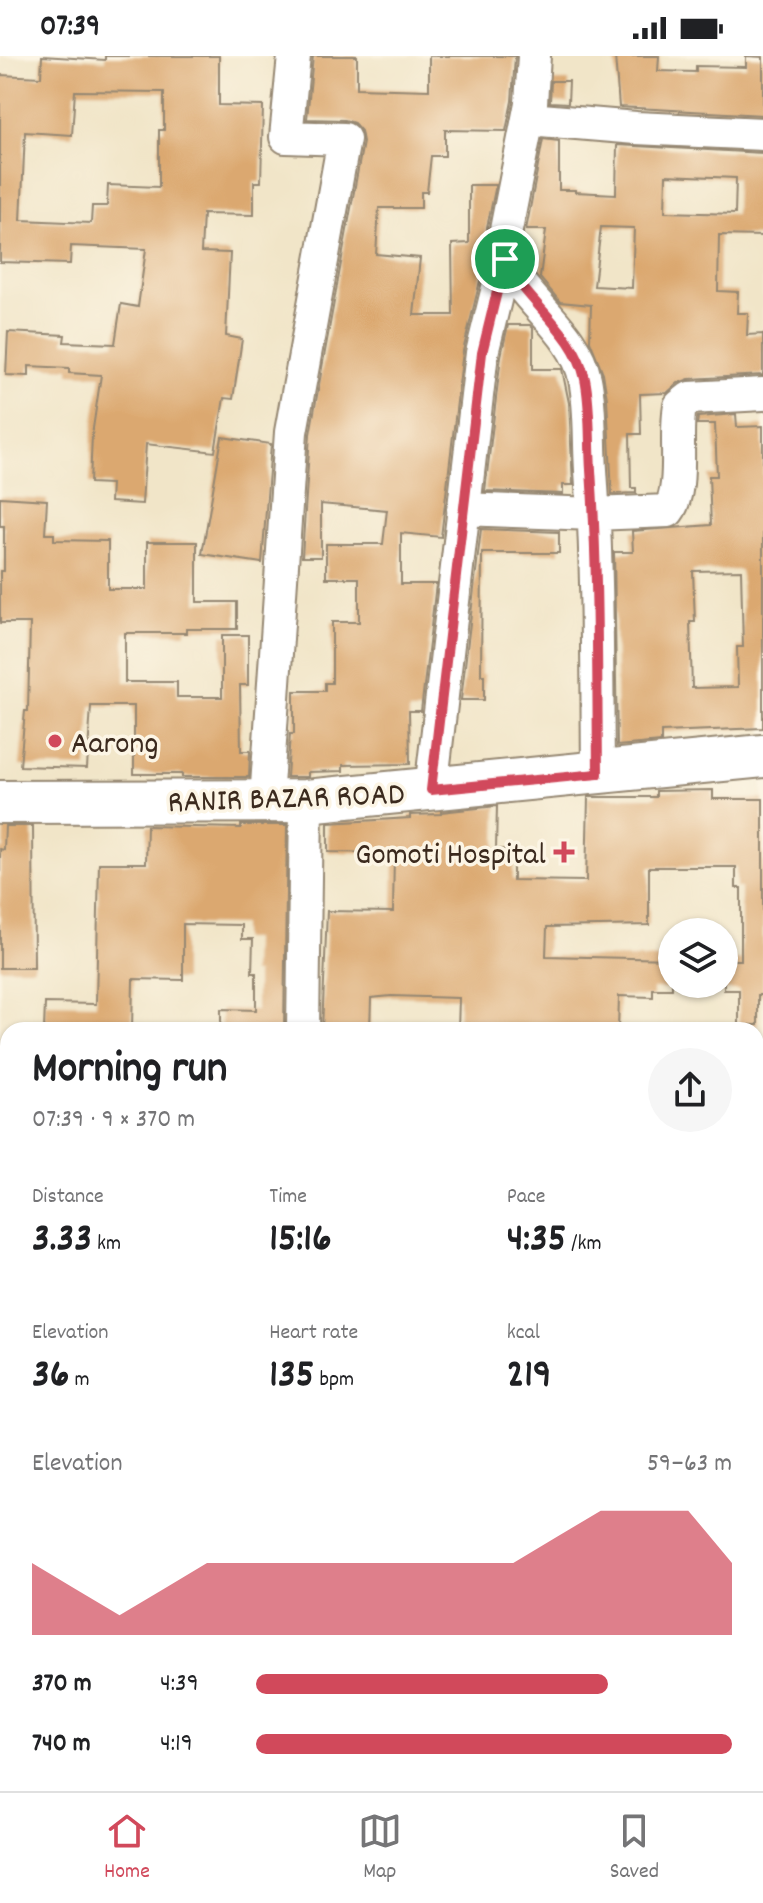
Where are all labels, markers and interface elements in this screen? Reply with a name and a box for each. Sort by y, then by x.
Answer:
text: 07:39 [40,7,100,50]
pin [471,225,539,293]
icon: arrive [483,237,527,281]
place label: Aarong [71,723,158,769]
marker: Aarong [46,732,64,750]
street label: RANIR BAZAR ROAD [167,774,405,828]
place label: Gomoti Hospital [355,834,546,880]
marker: Gomoti Hospital [553,841,575,863]
map controls [658,918,738,998]
button: layers [658,918,738,998]
text: Morning run [32,1040,227,1103]
button: share [648,1048,732,1132]
text: 07:39 · 9 × 370 m [32,1102,195,1139]
text: Distance [32,1182,104,1213]
text: Time [269,1182,307,1213]
text: Pace [507,1182,546,1213]
text: 3.33 [32,1213,92,1270]
text: 15:16 [269,1213,332,1270]
text: 4:35 [507,1213,566,1270]
text: km [92,1229,121,1260]
text: /km [566,1229,602,1260]
text: Elevation [32,1318,109,1349]
text: Heart rate [269,1318,358,1349]
text: kcal [507,1318,540,1349]
text: 36 [32,1349,69,1406]
text: 135 [269,1349,314,1406]
text: 219 [507,1349,551,1406]
text: m [69,1365,90,1396]
text: bpm [314,1365,354,1396]
text: Elevation [32,1446,122,1483]
text: 59–63 m [647,1446,732,1483]
text: 370 m [32,1666,92,1703]
text: 4:39 [160,1666,199,1703]
text: 740 m [32,1726,91,1763]
text: 4:19 [160,1726,193,1763]
tab: Home [104,1809,150,1888]
tab: Map [358,1809,402,1888]
tab: Saved [610,1809,659,1888]

